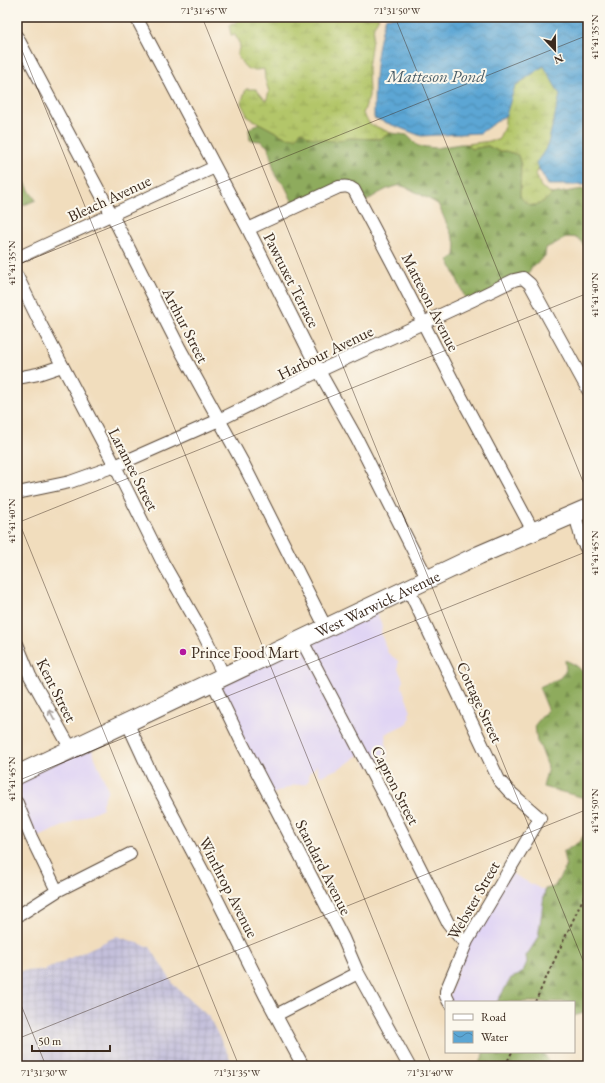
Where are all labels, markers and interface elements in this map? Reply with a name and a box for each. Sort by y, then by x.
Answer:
text: 71°31'45"W [181,4,228,17]
text: 71°31'50"W [374,4,421,17]
text: 41°41'35"N [588,14,601,59]
north arrow [535,30,575,70]
text: N [552,51,565,67]
water label: Matteson Pond [386,65,485,87]
street label: Bleach Avenue [64,170,154,227]
street label: Pawtuxet Terrace [259,229,325,331]
text: 41°41'35"N [5,240,18,285]
street label: Matteson Avenue [397,250,464,355]
text: 41°41'40"N [588,272,601,317]
street label: Arthur Street [157,283,213,366]
street label: Harbour Avenue [274,320,376,385]
street label: Laramee Street [104,424,163,514]
text: 41°41'40"N [5,498,18,543]
text: 41°41'45"N [588,530,601,575]
street label: West Warwick Avenue [312,565,443,643]
place label: Prince Food Mart [191,642,299,663]
marker: Prince Food Mart [178,647,188,657]
street label: Kent Street [32,655,82,726]
street label: Cottage Street [452,658,508,746]
one-way arrow [48,709,55,721]
street label: Capron Street [367,742,424,828]
text: 41°41'45"N [5,756,18,801]
text: 41°41'50"N [588,788,601,833]
street label: Standard Avenue [291,816,357,918]
street label: Winthrop Avenue [194,833,263,941]
street label: Webster Street [442,857,504,943]
legend [445,1001,575,1053]
text: Road [481,1009,507,1025]
scale bar [32,1027,110,1053]
text: Water [481,1029,508,1045]
text: 50 m [38,1033,62,1049]
text: 71°31'30"W [21,1066,68,1079]
text: 71°31'35"W [214,1066,261,1079]
text: 71°31'40"W [407,1066,454,1079]

